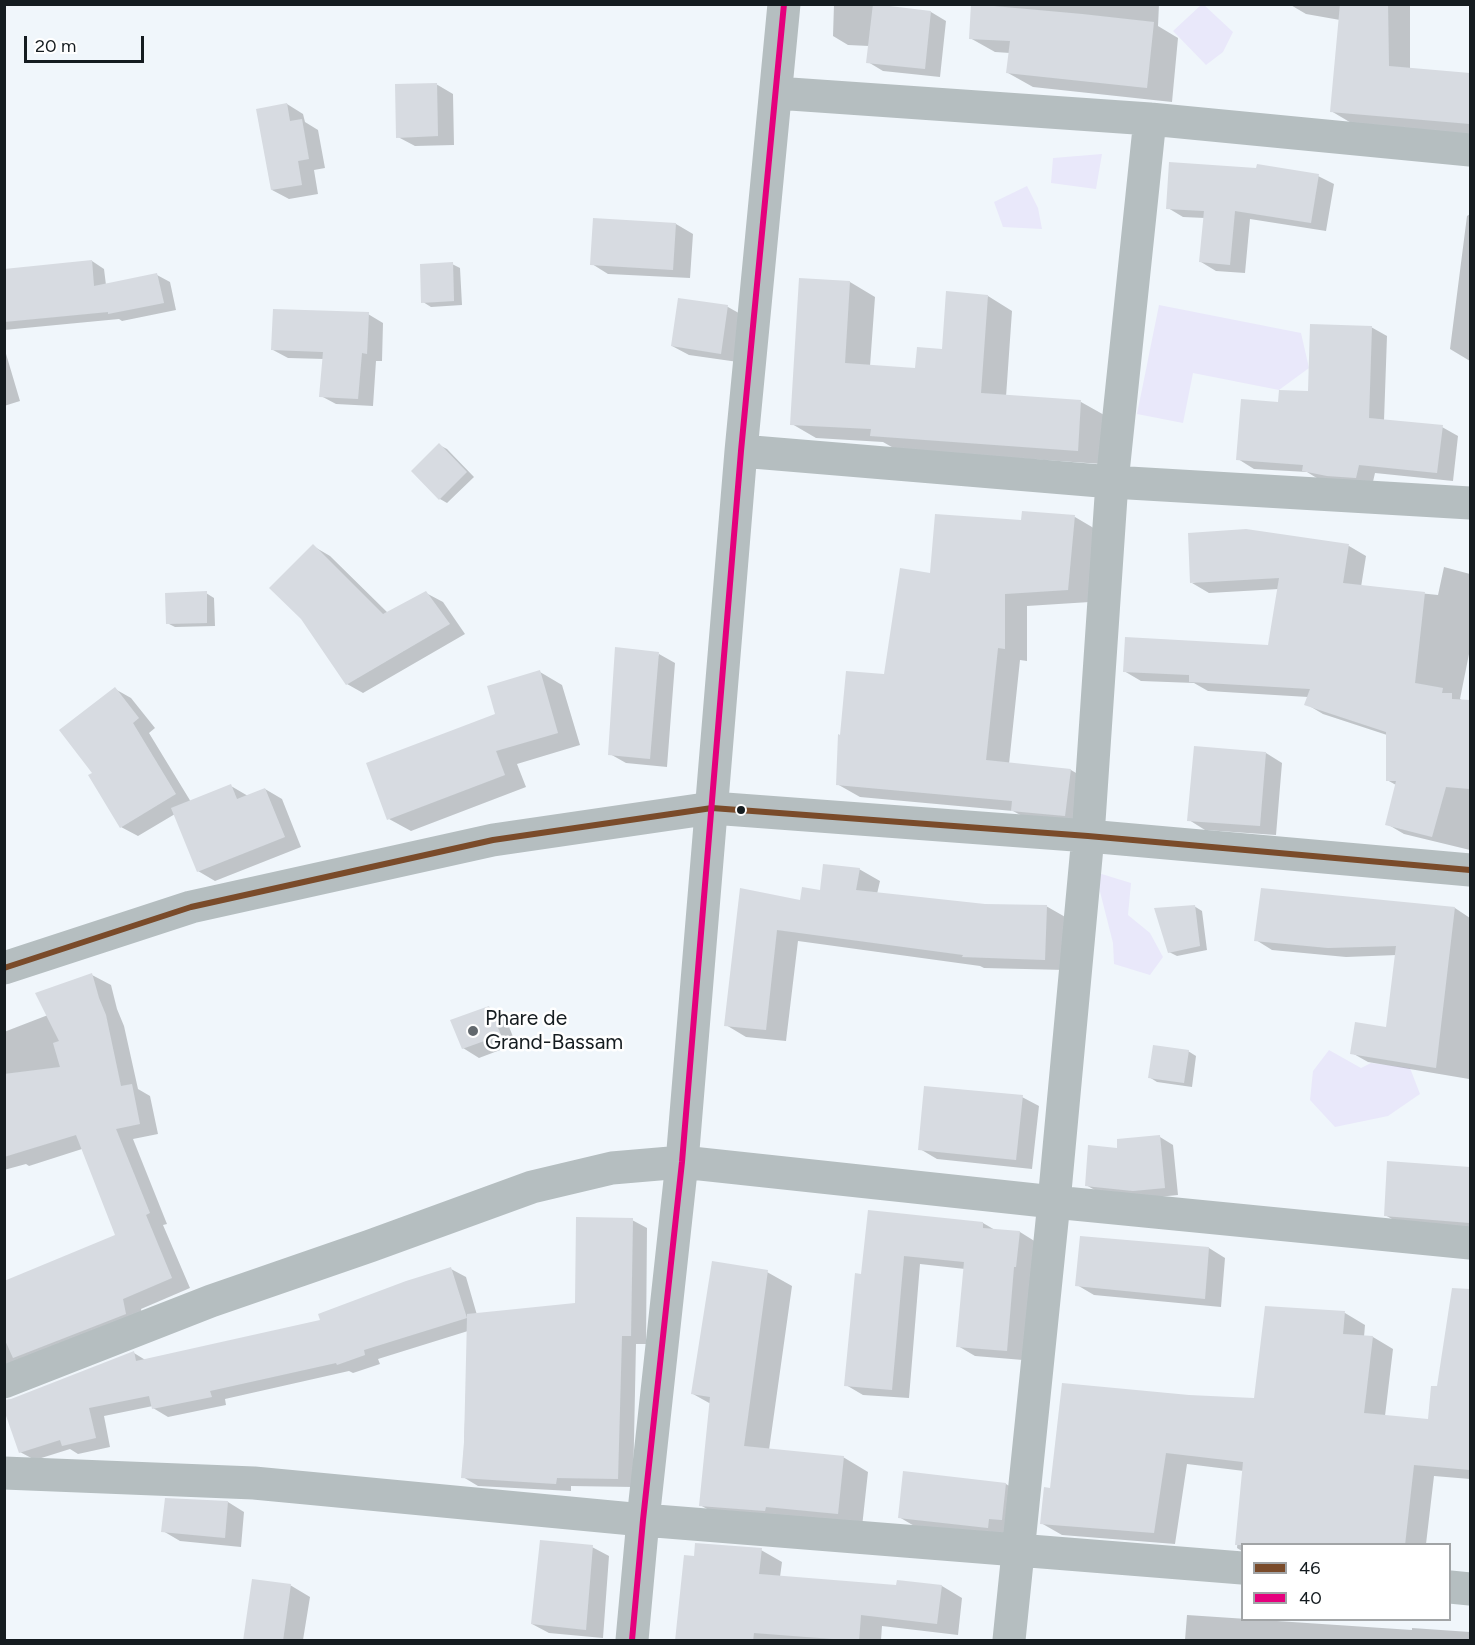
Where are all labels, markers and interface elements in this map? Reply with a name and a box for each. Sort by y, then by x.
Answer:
scale bar [27,24,147,62]
text: 20 m [35,35,76,57]
unlabelled marker [735,804,747,816]
place label: Phare de Grand-Bassam [485,1006,623,1056]
marker: Phare de Grand-Bassam [466,1024,480,1038]
legend [1241,1543,1451,1621]
text: 46 [1299,1557,1320,1579]
text: 40 [1299,1587,1322,1609]

